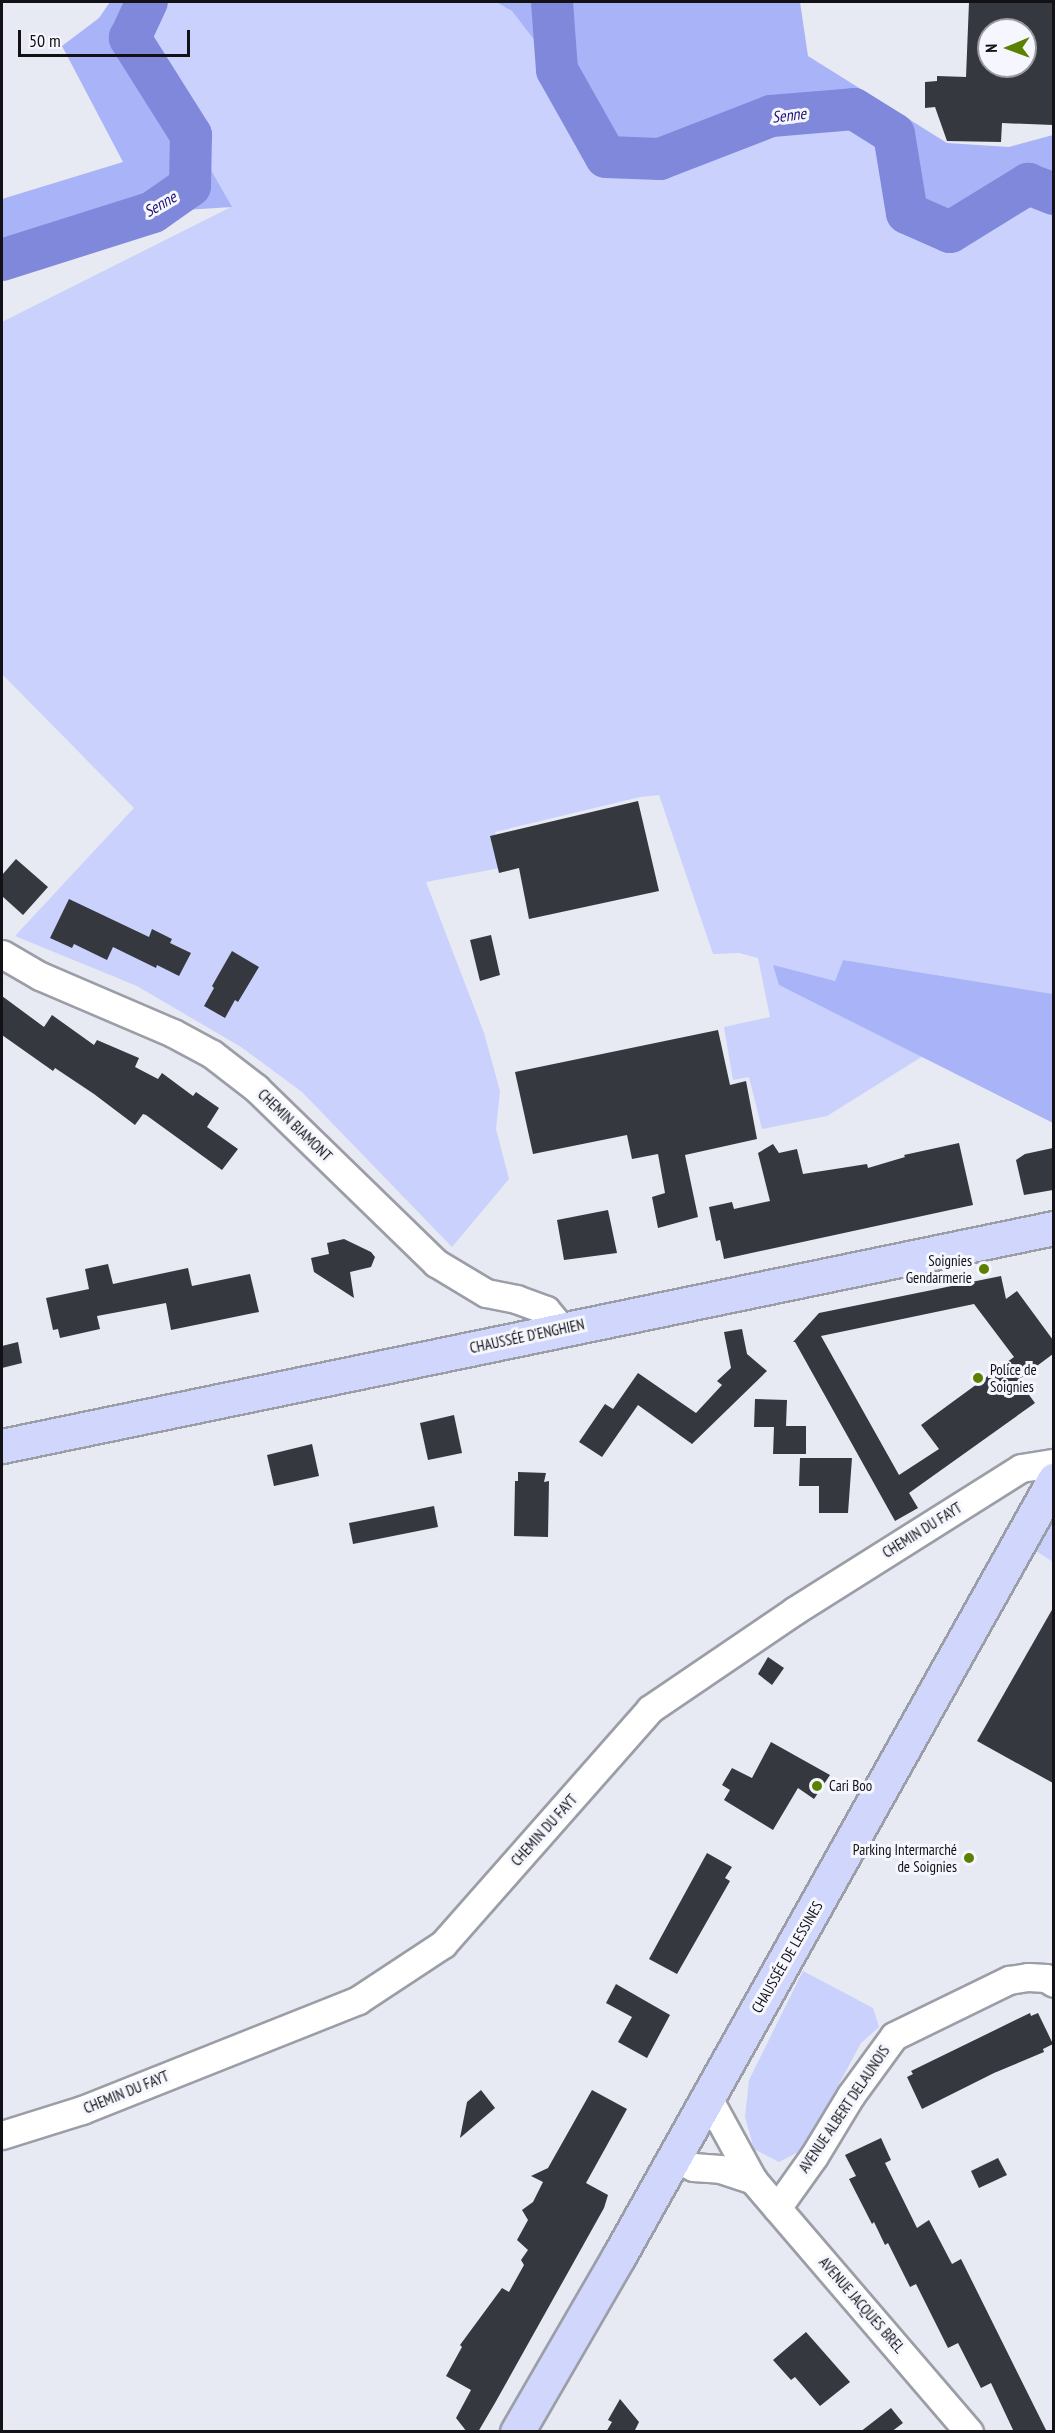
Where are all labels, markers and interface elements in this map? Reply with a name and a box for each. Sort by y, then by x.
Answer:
scale bar [21,18,194,56]
north arrow [977,18,1037,78]
text: 50 m [29,29,61,52]
text: N [981,44,1001,53]
water label: Senne [771,103,807,127]
water label: Senne [140,187,180,221]
street label: CHEMIN BIAMONT [254,1085,336,1165]
place label: Soignies Gendarmerie [906,1251,972,1286]
marker: Soignies Gendarmerie [977,1262,991,1276]
street label: CHAUSSÉE D'ENGHIEN [468,1315,586,1357]
place label: Police de Soignies [990,1360,1037,1395]
marker: Police de Soignies [971,1371,985,1385]
street label: CHEMIN DU FAYT [879,1498,965,1562]
place label: Cari Boo [829,1777,872,1795]
marker: Cari Boo [810,1779,824,1793]
street label: CHEMIN DU FAYT [507,1790,581,1870]
place label: Parking Intermarché de Soignies [853,1840,957,1875]
marker: Parking Intermarché de Soignies [962,1851,976,1865]
street label: CHAUSSÉE DE LESSINES [748,1898,826,2016]
street label: AVENUE ALBERT DELAUNOIS [795,2042,893,2176]
street label: CHEMIN DU FAYT [81,2067,171,2117]
street label: AVENUE JACQUES BREL [815,2253,909,2357]

